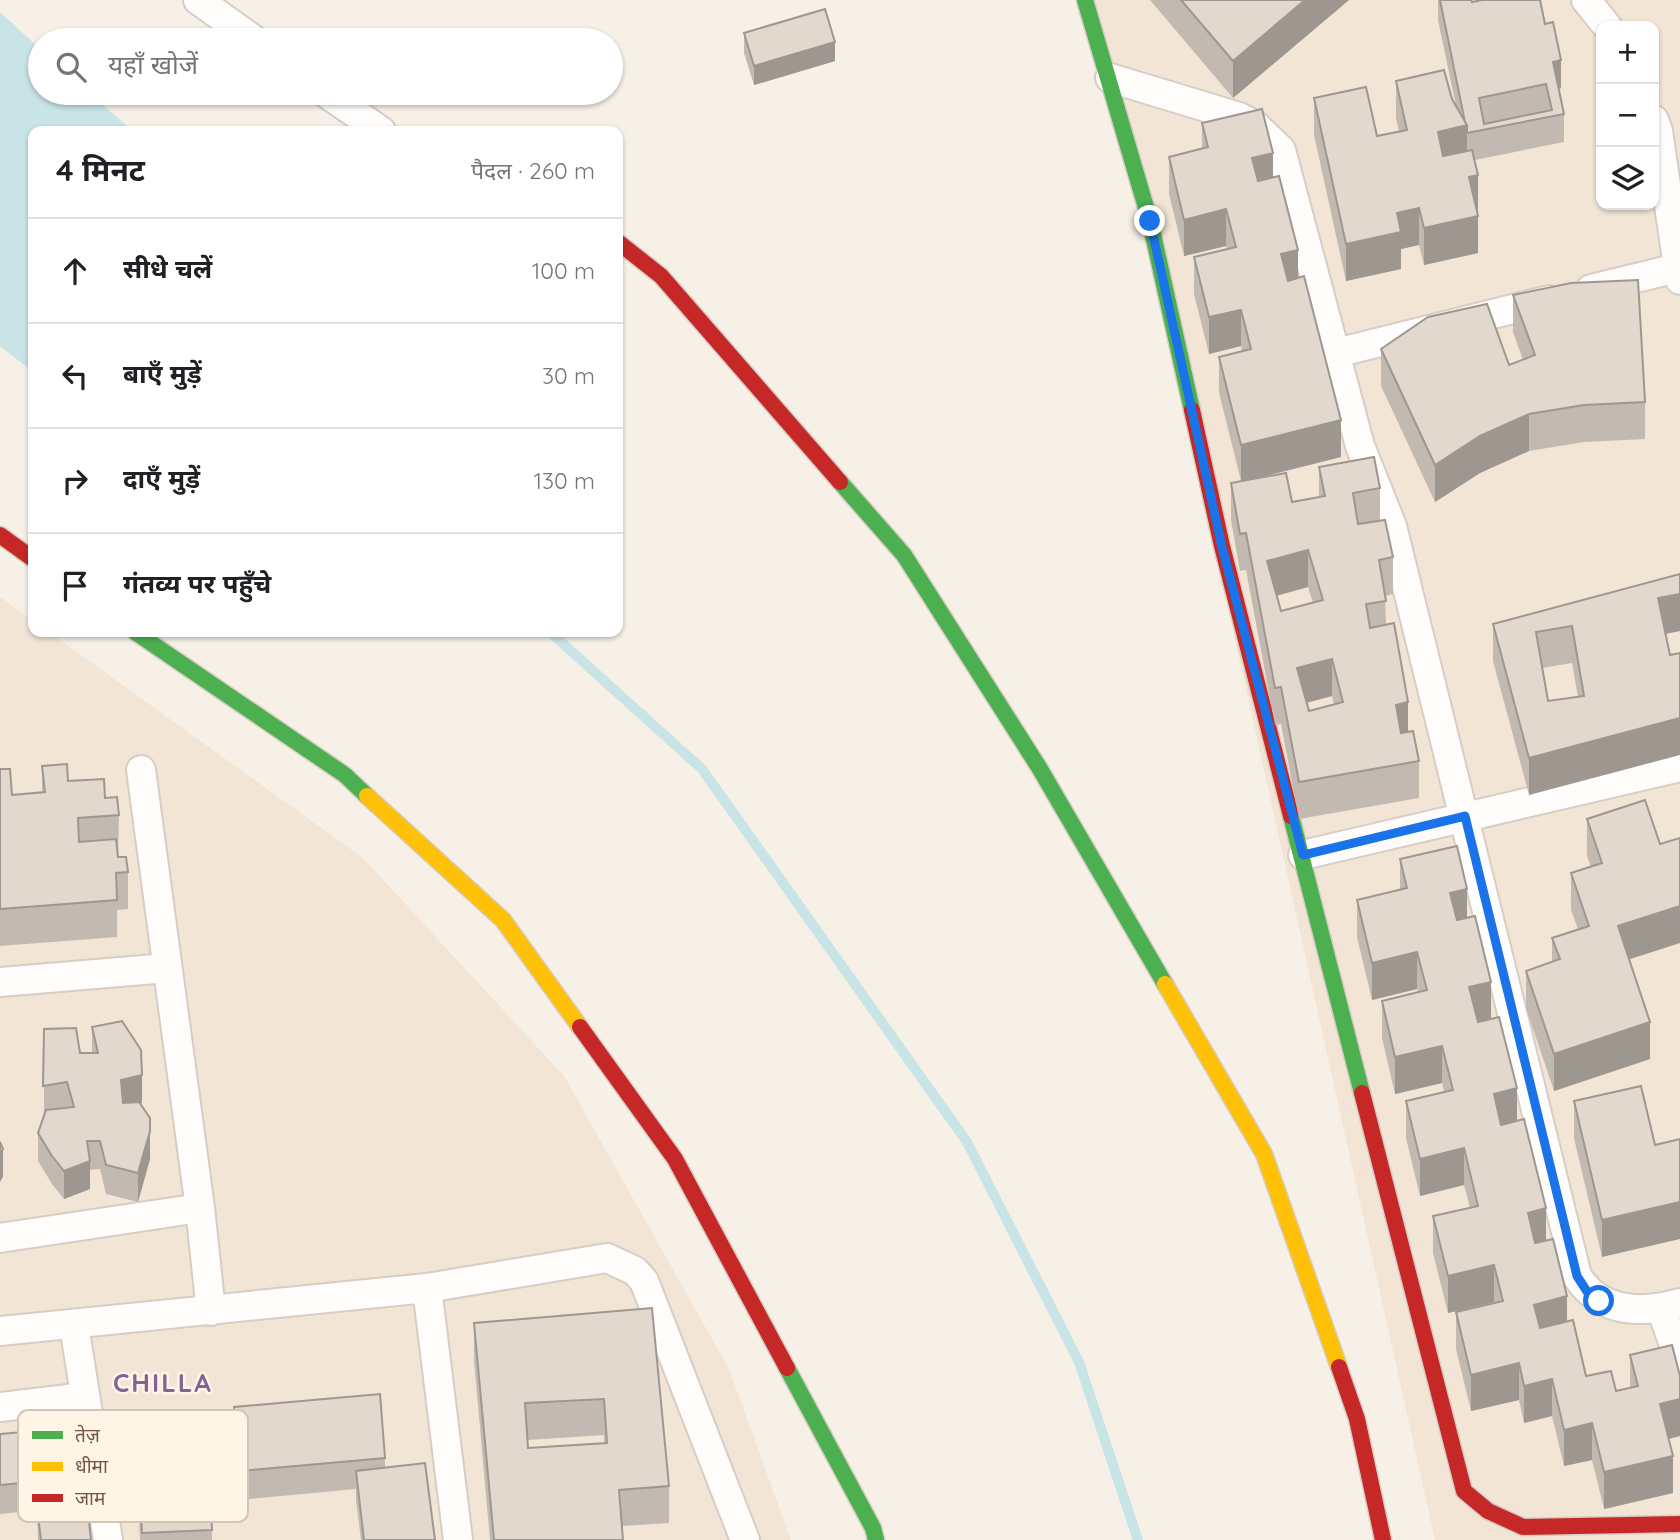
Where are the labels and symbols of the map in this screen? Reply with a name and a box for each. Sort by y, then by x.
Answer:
route end [1134,205,1165,236]
route start [1583,1285,1614,1316]
district label: CHILLA [113,1366,213,1399]
legend [18,1410,248,1522]
text: तेज़ [75,1423,101,1447]
text: धीमा [75,1454,109,1478]
text: जाम [75,1486,106,1510]

